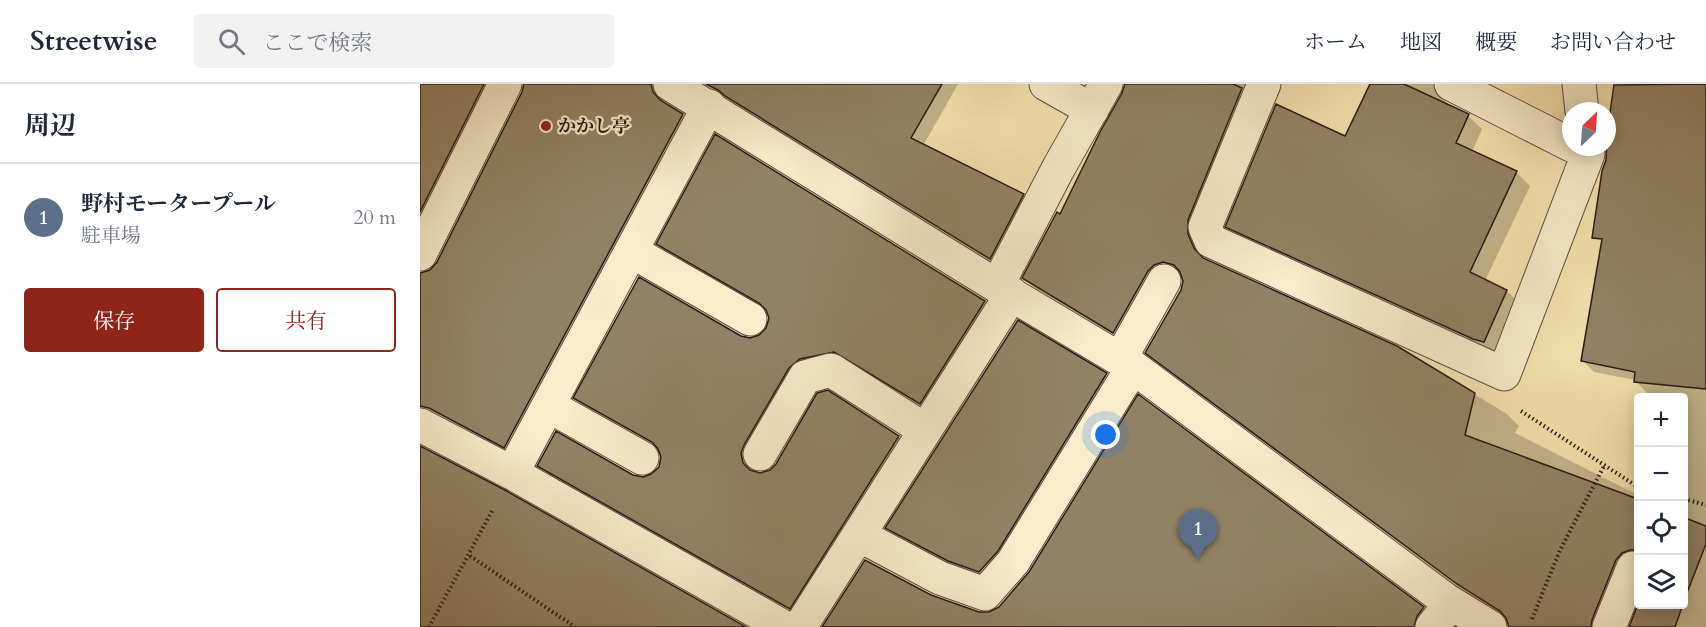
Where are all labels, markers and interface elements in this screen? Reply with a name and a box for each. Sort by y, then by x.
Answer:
search box [194,14,614,68]
text: Streetwise [30,22,158,60]
icon: search [215,25,248,58]
text: ここで検索 [263,28,373,58]
text: ホーム [1304,28,1367,57]
text: 地図 [1400,28,1442,57]
text: 概要 [1475,28,1517,57]
text: お問い合わせ [1550,28,1676,57]
north arrow [1562,102,1616,156]
text: 周辺 [24,108,76,143]
place label: かかし亭 [558,114,630,139]
marker: かかし亭 [539,119,553,133]
text: 野村モータープール [81,189,276,219]
text: 1 [38,204,49,231]
text: 20 m [353,204,396,231]
text: 駐車場 [81,222,141,249]
button: 保存 [24,288,204,352]
button: 共有 [216,288,396,352]
map controls [1634,393,1688,609]
button: + [1634,393,1688,447]
your location [1091,420,1120,449]
button: − [1634,447,1688,501]
button: locate [1634,501,1688,555]
pin: 1 [1178,510,1218,559]
button: layers [1634,555,1688,609]

